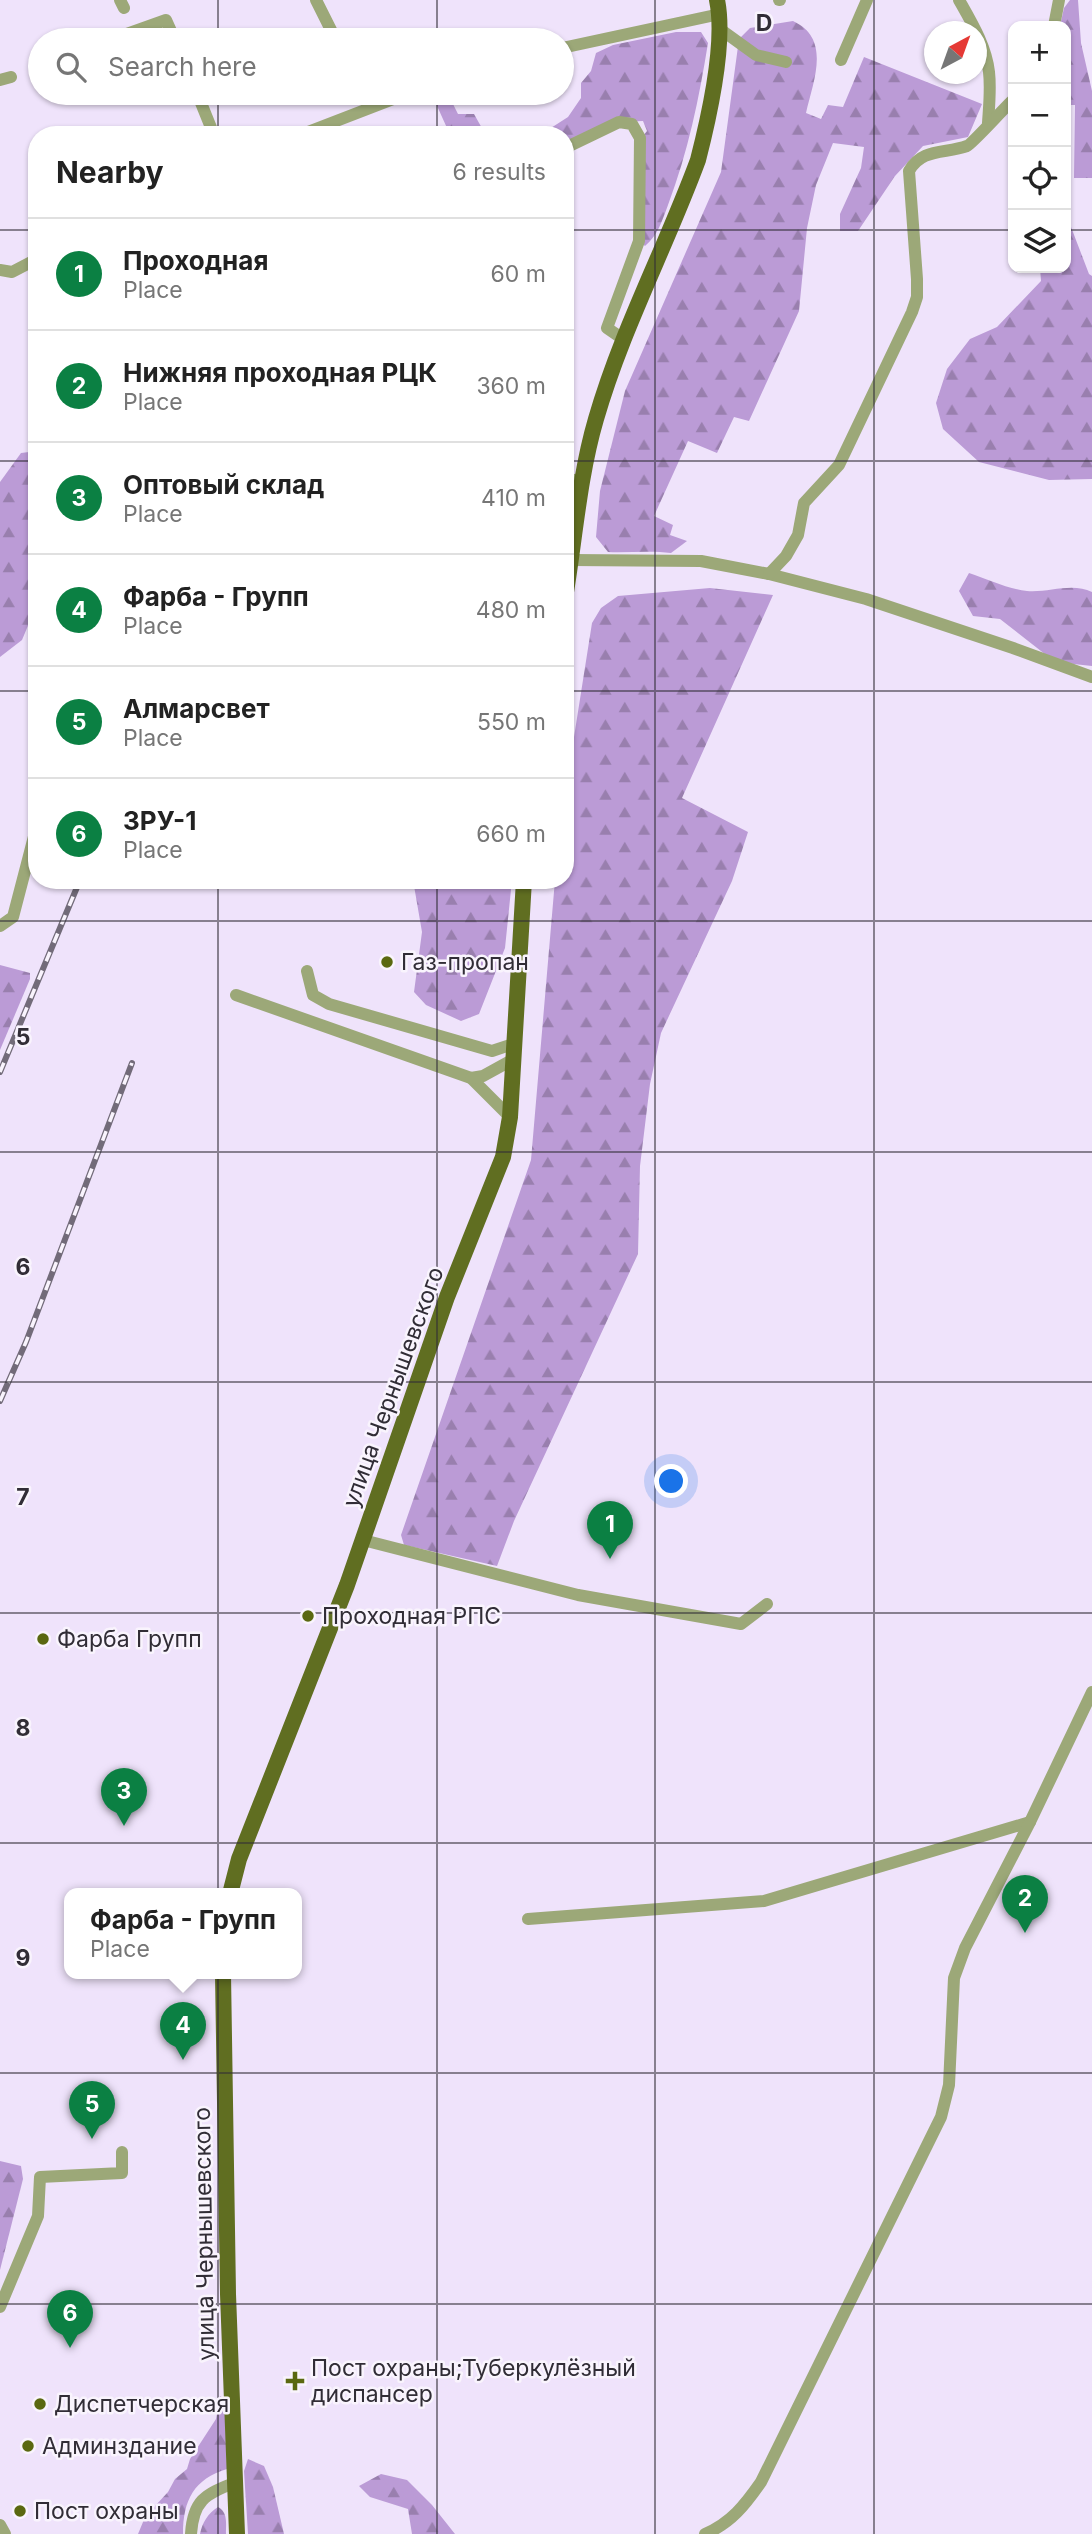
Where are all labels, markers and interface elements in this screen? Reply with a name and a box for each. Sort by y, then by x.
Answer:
text: D [756,9,772,37]
north arrow [924,21,987,84]
map controls [1008,21,1071,273]
button: + [1008,21,1071,84]
search box [28,28,574,105]
icon: search [52,48,90,86]
text: Search here [108,51,257,82]
button: − [1008,84,1071,147]
button: locate [1008,147,1071,210]
text: Nearby [56,154,164,190]
text: 6 results [452,158,546,186]
button: layers [1008,210,1071,273]
text: Проходная [123,245,268,276]
text: 1 [74,260,84,288]
text: 60 m [491,260,546,288]
text: Place [123,276,183,304]
text: Нижняя проходная РЦК [123,357,437,388]
text: 2 [72,372,86,400]
text: 360 m [476,372,546,400]
text: Place [123,388,183,416]
text: Оптовый склад [123,469,325,500]
text: 3 [72,484,86,512]
text: 410 m [481,484,546,512]
text: Place [123,500,183,528]
text: Фарба - Групп [123,581,309,612]
text: 4 [71,596,87,624]
text: 480 m [476,596,546,624]
text: Place [123,612,183,640]
text: Алмарсвет [123,693,270,724]
text: 5 [72,708,86,736]
text: 550 m [477,708,546,736]
text: Place [123,724,183,752]
text: ЗРУ-1 [123,805,196,836]
text: 6 [72,820,86,848]
text: 660 m [476,820,546,848]
text: Place [123,836,183,864]
place label: Газ-пропан [401,948,529,976]
marker: Газ-пропан [379,954,395,970]
text: 5 [16,1023,30,1051]
text: 6 [16,1253,30,1281]
street label: улица Чернышевского [336,1263,450,1511]
your location [654,1464,688,1498]
text: 7 [16,1483,30,1511]
pin: 1 [587,1501,633,1559]
place label: Проходная РПС [322,1602,501,1630]
marker: Проходная РПС [300,1608,316,1624]
place label: Фарба Групп [57,1625,202,1653]
marker: Фарба Групп [35,1631,51,1647]
text: 8 [16,1714,30,1742]
pin: 3 [101,1768,147,1826]
pin: 2 [1002,1875,1048,1933]
popup [64,1888,302,1979]
text: Фарба - Групп [90,1904,276,1935]
text: Place [90,1935,150,1963]
text: 9 [16,1944,30,1972]
pin: 4 [160,2002,206,2060]
pin: 5 [69,2081,115,2139]
street label: улица Чернышевского [188,2107,220,2361]
pin: 6 [47,2290,93,2348]
place label: Пост охраны;Туберкулёзный диспансер [311,2354,636,2408]
marker: Пост охраны;Туберкулёзный диспансер [285,2371,305,2391]
place label: Диспетчерская [54,2390,229,2418]
marker: Диспетчерская [32,2396,48,2412]
place label: Админздание [42,2432,197,2460]
marker: Админздание [20,2438,36,2454]
place label: Пост охраны [34,2497,179,2525]
marker: Пост охраны [12,2503,28,2519]

